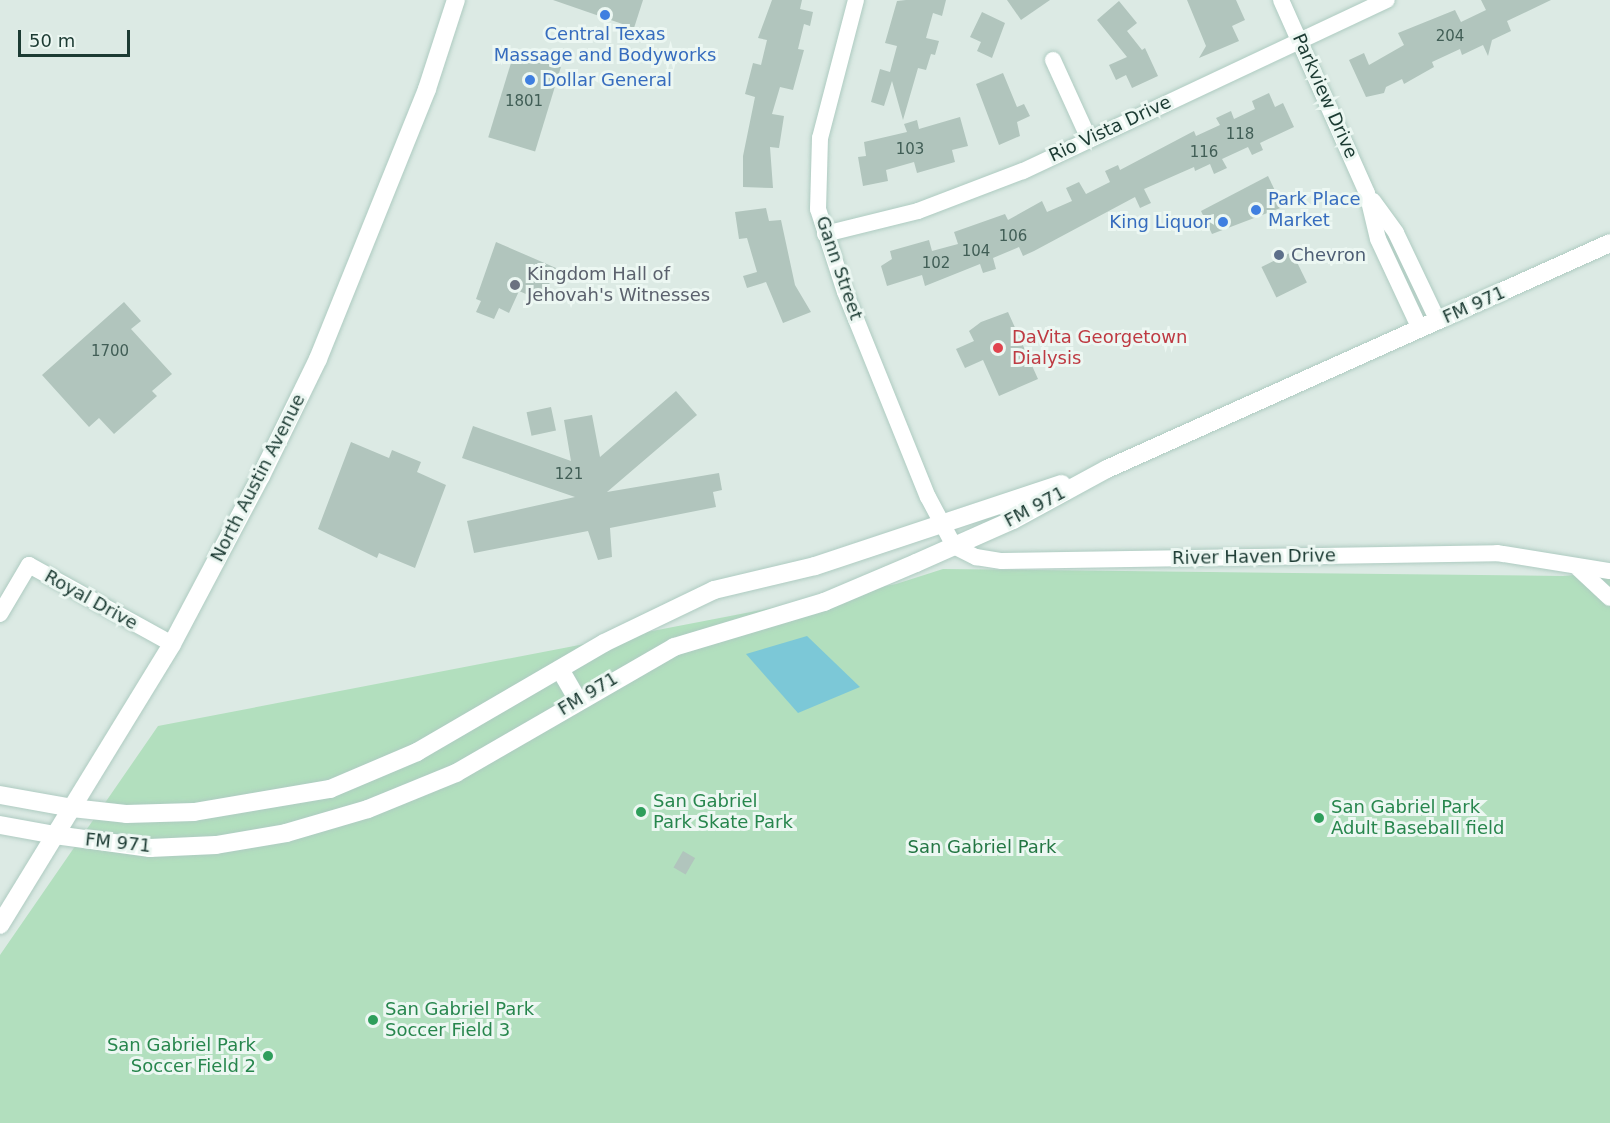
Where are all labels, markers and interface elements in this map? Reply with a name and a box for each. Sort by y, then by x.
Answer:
marker: Central Texas Massage and Bodyworks [598,8,612,22]
scale bar [21,18,134,56]
place label: Central Texas Massage and Bodyworks [494,24,716,66]
house number: 204 [1436,28,1464,46]
text: 50 m [29,30,75,51]
street label: Parkview Drive [1288,30,1362,162]
place label: Dollar General [542,69,672,91]
marker: Dollar General [523,73,537,87]
street label: Rio Vista Drive [1045,91,1175,167]
house number: 1801 [505,93,543,111]
house number: 118 [1226,126,1254,144]
house number: 103 [896,141,924,159]
house number: 116 [1190,144,1218,162]
place label: Park Place Market [1268,189,1360,232]
marker: Park Place Market [1249,203,1263,217]
place label: King Liquor [1109,211,1211,233]
street label: Gann Street [811,213,867,323]
marker: King Liquor [1216,215,1230,229]
house number: 106 [999,228,1027,246]
house number: 104 [962,243,990,261]
place label: Chevron [1291,244,1366,266]
marker: Chevron [1272,248,1286,262]
house number: 102 [922,255,950,273]
place label: Kingdom Hall of Jehovah's Witnesses [527,264,710,306]
marker: Kingdom Hall of Jehovah's Witnesses [508,278,522,292]
street label: FM 971 [1439,282,1509,328]
place label: DaVita Georgetown Dialysis [1012,327,1187,370]
marker: DaVita Georgetown Dialysis [989,339,1007,357]
house number: 1700 [91,343,129,361]
street label: North Austin Avenue [206,391,310,565]
house number: 121 [555,466,583,484]
street label: FM 971 [1001,482,1069,532]
street label: River Haven Drive [1172,545,1336,569]
street label: Royal Drive [41,566,141,634]
street label: FM 971 [554,668,622,720]
place label: San Gabriel Park Skate Park [653,791,793,834]
place label: San Gabriel Park Adult Baseball field [1331,797,1504,840]
marker: San Gabriel Park Skate Park [634,805,648,819]
marker: San Gabriel Park Adult Baseball field [1312,811,1326,825]
street label: FM 971 [84,829,152,857]
park label: San Gabriel Park [907,836,1057,858]
place label: San Gabriel Park Soccer Field 3 [385,999,534,1042]
marker: San Gabriel Park Soccer Field 3 [366,1013,380,1027]
place label: San Gabriel Park Soccer Field 2 [107,1035,256,1078]
marker: San Gabriel Park Soccer Field 2 [261,1049,275,1063]

